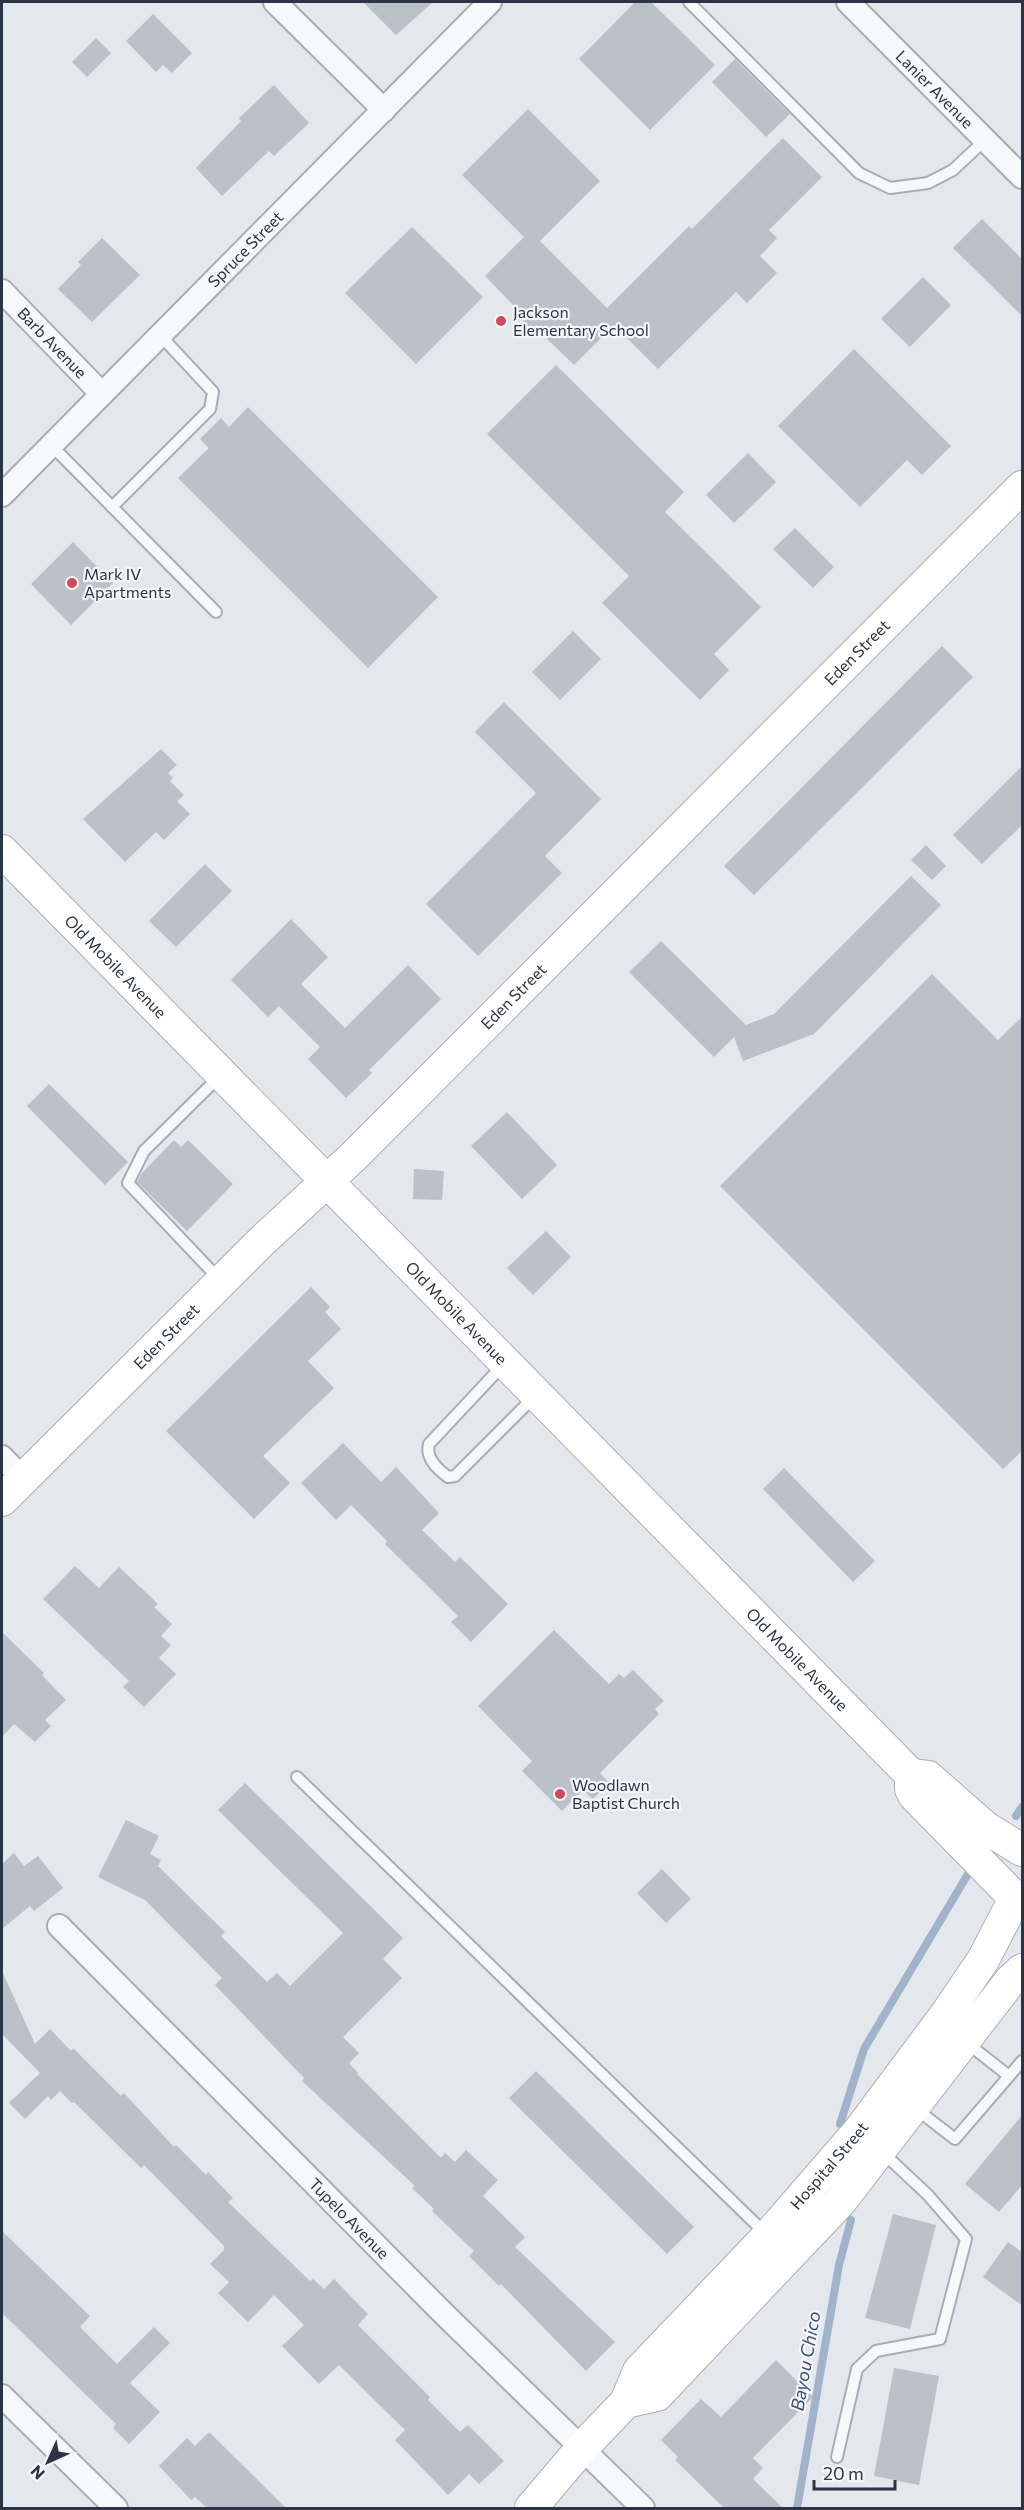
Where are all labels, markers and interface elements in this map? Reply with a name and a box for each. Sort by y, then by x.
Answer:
street label: Lanier Avenue [892,46,978,132]
street label: Spruce Street [204,207,287,291]
place label: Jackson Elementary School [513,302,649,339]
street label: Barb Avenue [14,303,91,382]
marker: Jackson Elementary School [494,314,508,328]
place label: Mark IV Apartments [84,564,171,601]
marker: Mark IV Apartments [65,576,79,590]
street label: Eden Street [820,615,894,689]
street label: Old Mobile Avenue [61,911,171,1022]
street label: Eden Street [477,959,550,1033]
street label: Old Mobile Avenue [402,1257,512,1368]
street label: Eden Street [129,1299,203,1373]
street label: Old Mobile Avenue [743,1604,852,1715]
place label: Woodlawn Baptist Church [572,1775,680,1812]
marker: Woodlawn Baptist Church [553,1787,567,1801]
street label: Hospital Street [786,2117,872,2213]
street label: Tupelo Avenue [306,2174,394,2262]
water label: Bayou Chico [785,2309,825,2412]
north arrow [18,2432,78,2492]
scale bar [814,2453,895,2491]
text: N [26,2462,48,2484]
text: 20 m [823,2462,864,2484]

